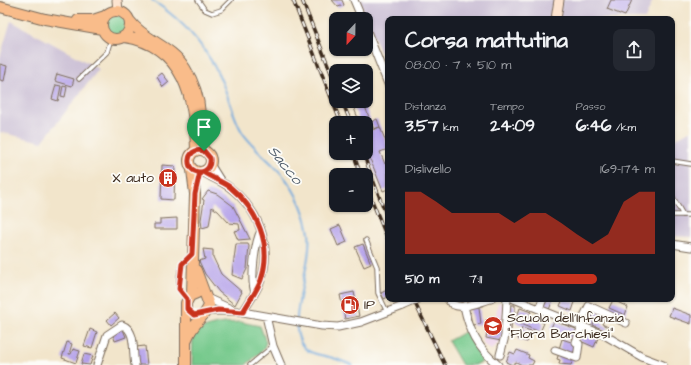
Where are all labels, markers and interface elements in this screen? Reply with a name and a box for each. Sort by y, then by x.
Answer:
north arrow [329,12,373,56]
map controls [329,12,373,212]
text: Corsa mattutina [405,25,568,56]
button: share [613,29,655,71]
text: 08:00 · 7 × 510 m [405,56,511,74]
button: layers [329,64,373,108]
text: Distanza [405,99,446,114]
text: Tempo [490,99,524,114]
text: Passo [576,99,606,114]
pin [187,110,221,151]
text: 3.57 [405,114,439,138]
text: 24:09 [490,114,535,138]
text: 6:46 [576,114,611,138]
icon: arrive [193,116,215,138]
button: + [329,116,373,160]
text: km [439,120,458,135]
text: /km [611,120,636,135]
water label: Sacco [263,141,308,190]
text: Dislivello [405,160,451,178]
text: 169–174 m [600,160,655,178]
building icon: X auto [157,167,179,189]
place label: X auto [112,168,154,188]
button: − [329,168,373,212]
text: 510 m [405,270,439,288]
text: 7:11 [469,270,483,288]
fuel station icon: IP [339,294,361,316]
place label: IP [364,295,375,315]
place label: Scuola dell'Infanzia "Flora Barchiesi" [507,308,624,344]
school or university icon: Scuola dell'Infanzia "Flora Barchiesi" [482,315,504,337]

